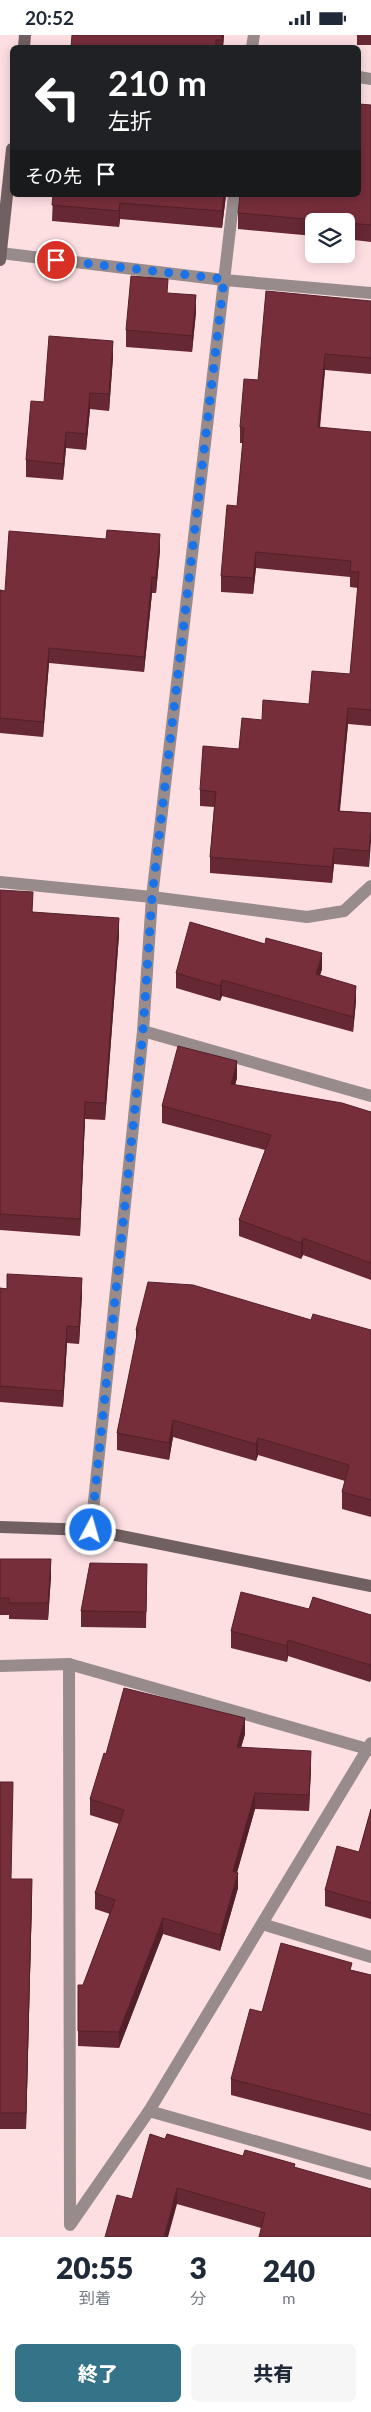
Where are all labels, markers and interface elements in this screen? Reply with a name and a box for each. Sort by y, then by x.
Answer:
text: 20:52 [25,6,74,29]
text: 210 m [108,61,207,103]
icon: left [25,65,90,130]
text: 左折 [108,107,152,134]
icon: arrive [92,160,120,188]
text: その先 [25,164,82,187]
map controls [305,213,355,263]
button: layers [305,213,355,263]
pin [35,239,77,281]
icon: arrive [42,246,70,274]
position arrow [64,1503,116,1555]
text: 20:55 [56,2249,134,2285]
text: 3 [189,2249,207,2285]
text: 240 [263,2252,315,2288]
text: 到着 [79,2288,111,2307]
text: 分 [190,2288,206,2307]
text: m [282,2288,296,2307]
button: 終了 [15,2344,181,2402]
button: 共有 [191,2344,356,2402]

